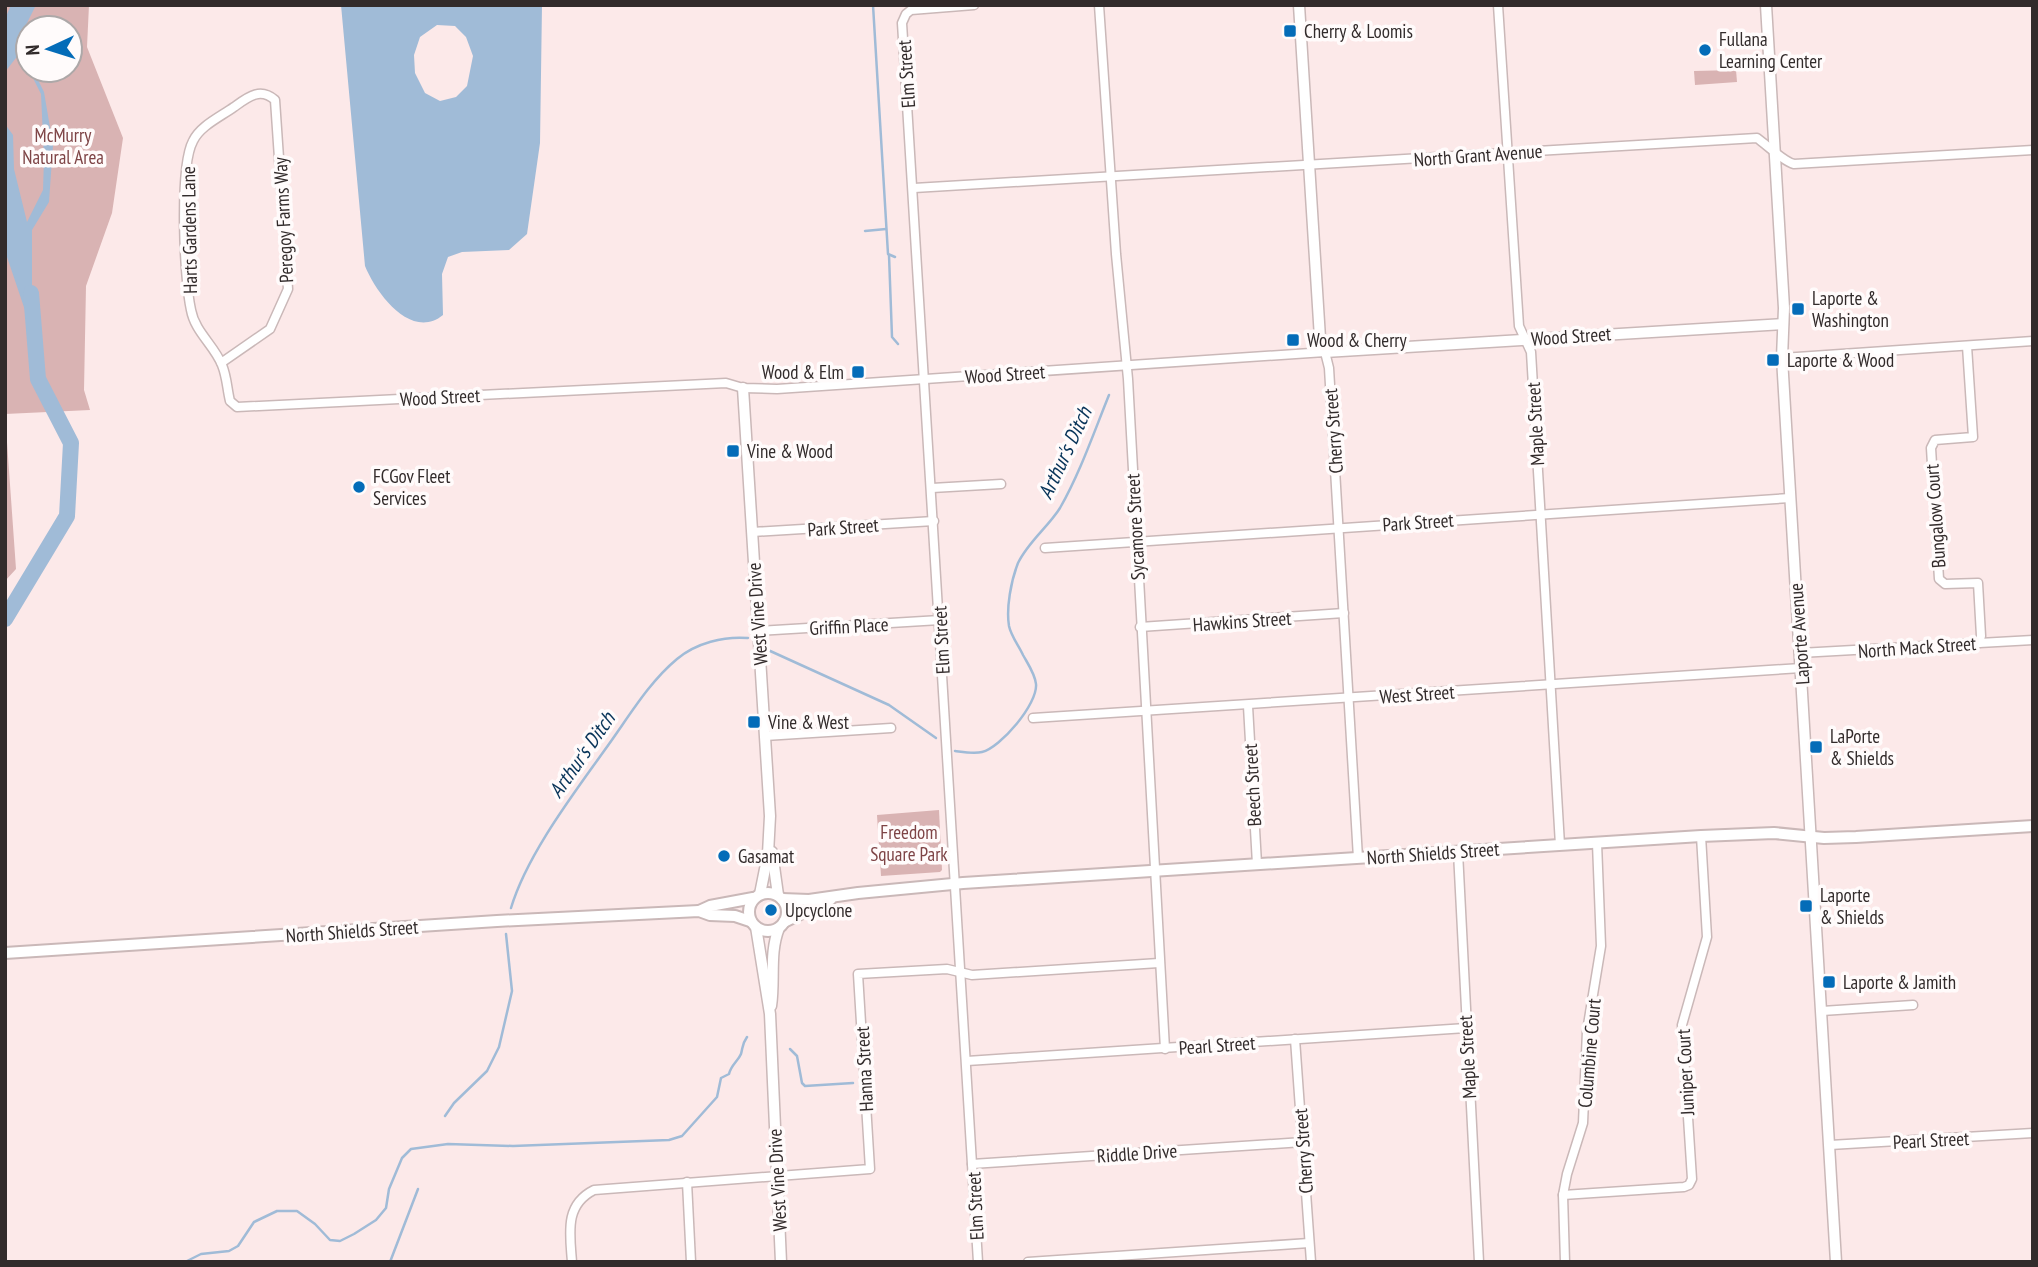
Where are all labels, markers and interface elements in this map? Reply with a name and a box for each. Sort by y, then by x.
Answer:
north arrow [14,14,84,84]
place label: Cherry & Loomis [1304,19,1413,43]
marker: Cherry & Loomis [1282,23,1298,39]
place label: Fullana Learning Center [1719,27,1823,73]
street label: Elm Street [892,38,920,109]
marker: Fullana Learning Center [1697,42,1713,58]
text: N [20,44,44,56]
park label: McMurry Natural Area [22,123,104,169]
street label: North Grant Avenue [1413,139,1543,171]
street label: Peregoy Farms Way [268,156,298,283]
street label: Harts Gardens Lane [176,166,202,294]
place label: Laporte & Washington [1812,286,1889,332]
marker: Laporte & Washington [1790,301,1806,317]
street label: Wood Street [1530,321,1613,351]
place label: Wood & Cherry [1307,328,1408,352]
marker: Wood & Cherry [1285,332,1301,348]
place label: Laporte & Wood [1787,348,1894,372]
marker: Laporte & Wood [1765,352,1781,368]
street label: Wood Street [964,359,1047,389]
place label: Wood & Elm [762,360,844,384]
marker: Wood & Elm [850,364,866,380]
street label: Maple Street [1521,381,1549,466]
street label: Wood Street [399,383,481,411]
street label: Cherry Street [1318,387,1348,474]
water label: Arthur's Ditch [1032,401,1098,503]
place label: Vine & Wood [746,439,833,463]
marker: Vine & Wood [725,443,741,459]
street label: Bungalow Court [1919,462,1951,569]
place label: FCGov Fleet Services [373,464,451,510]
street label: Sycamore Street [1120,472,1150,581]
marker: FCGov Fleet Services [351,479,367,495]
street label: Park Street [1382,507,1455,536]
street label: Park Street [807,512,880,541]
street label: West Vine Drive [741,562,773,666]
street label: Laporte Avenue [1783,582,1815,686]
street label: Elm Street [927,604,955,675]
street label: Hawkins Street [1192,606,1293,636]
street label: Griffin Place [809,612,889,640]
street label: North Mack Street [1857,631,1978,663]
street label: West Street [1379,679,1456,709]
water label: Arthur's Ditch [542,705,622,803]
place label: Vine & West [767,710,850,734]
marker: Vine & West [746,714,762,730]
place label: LaPorte & Shields [1830,724,1894,770]
marker: LaPorte & Shields [1808,739,1824,755]
street label: Beech Street [1238,742,1266,827]
park label: Freedom Square Park [870,820,948,866]
street label: North Shields Street [1366,836,1501,870]
place label: Gasamat [738,844,795,868]
marker: Gasamat [716,848,732,864]
place label: Laporte & Shields [1820,883,1884,929]
place label: Upcyclone [785,898,853,922]
marker: Laporte & Shields [1798,898,1814,914]
marker: Upcyclone [763,902,779,918]
street label: North Shields Street [285,914,420,948]
place label: Laporte & Jamith [1843,970,1956,994]
marker: Laporte & Jamith [1821,974,1837,990]
street label: Columbine Court [1572,997,1606,1109]
street label: Maple Street [1453,1014,1481,1099]
street label: Hanna Street [850,1025,878,1112]
street label: Juniper Court [1671,1028,1699,1117]
street label: Pearl Street [1178,1030,1257,1060]
street label: Cherry Street [1288,1107,1318,1194]
street label: Pearl Street [1892,1126,1971,1154]
street label: West Vine Drive [762,1128,792,1232]
street label: Riddle Drive [1096,1138,1178,1168]
street label: Elm Street [961,1170,989,1241]

